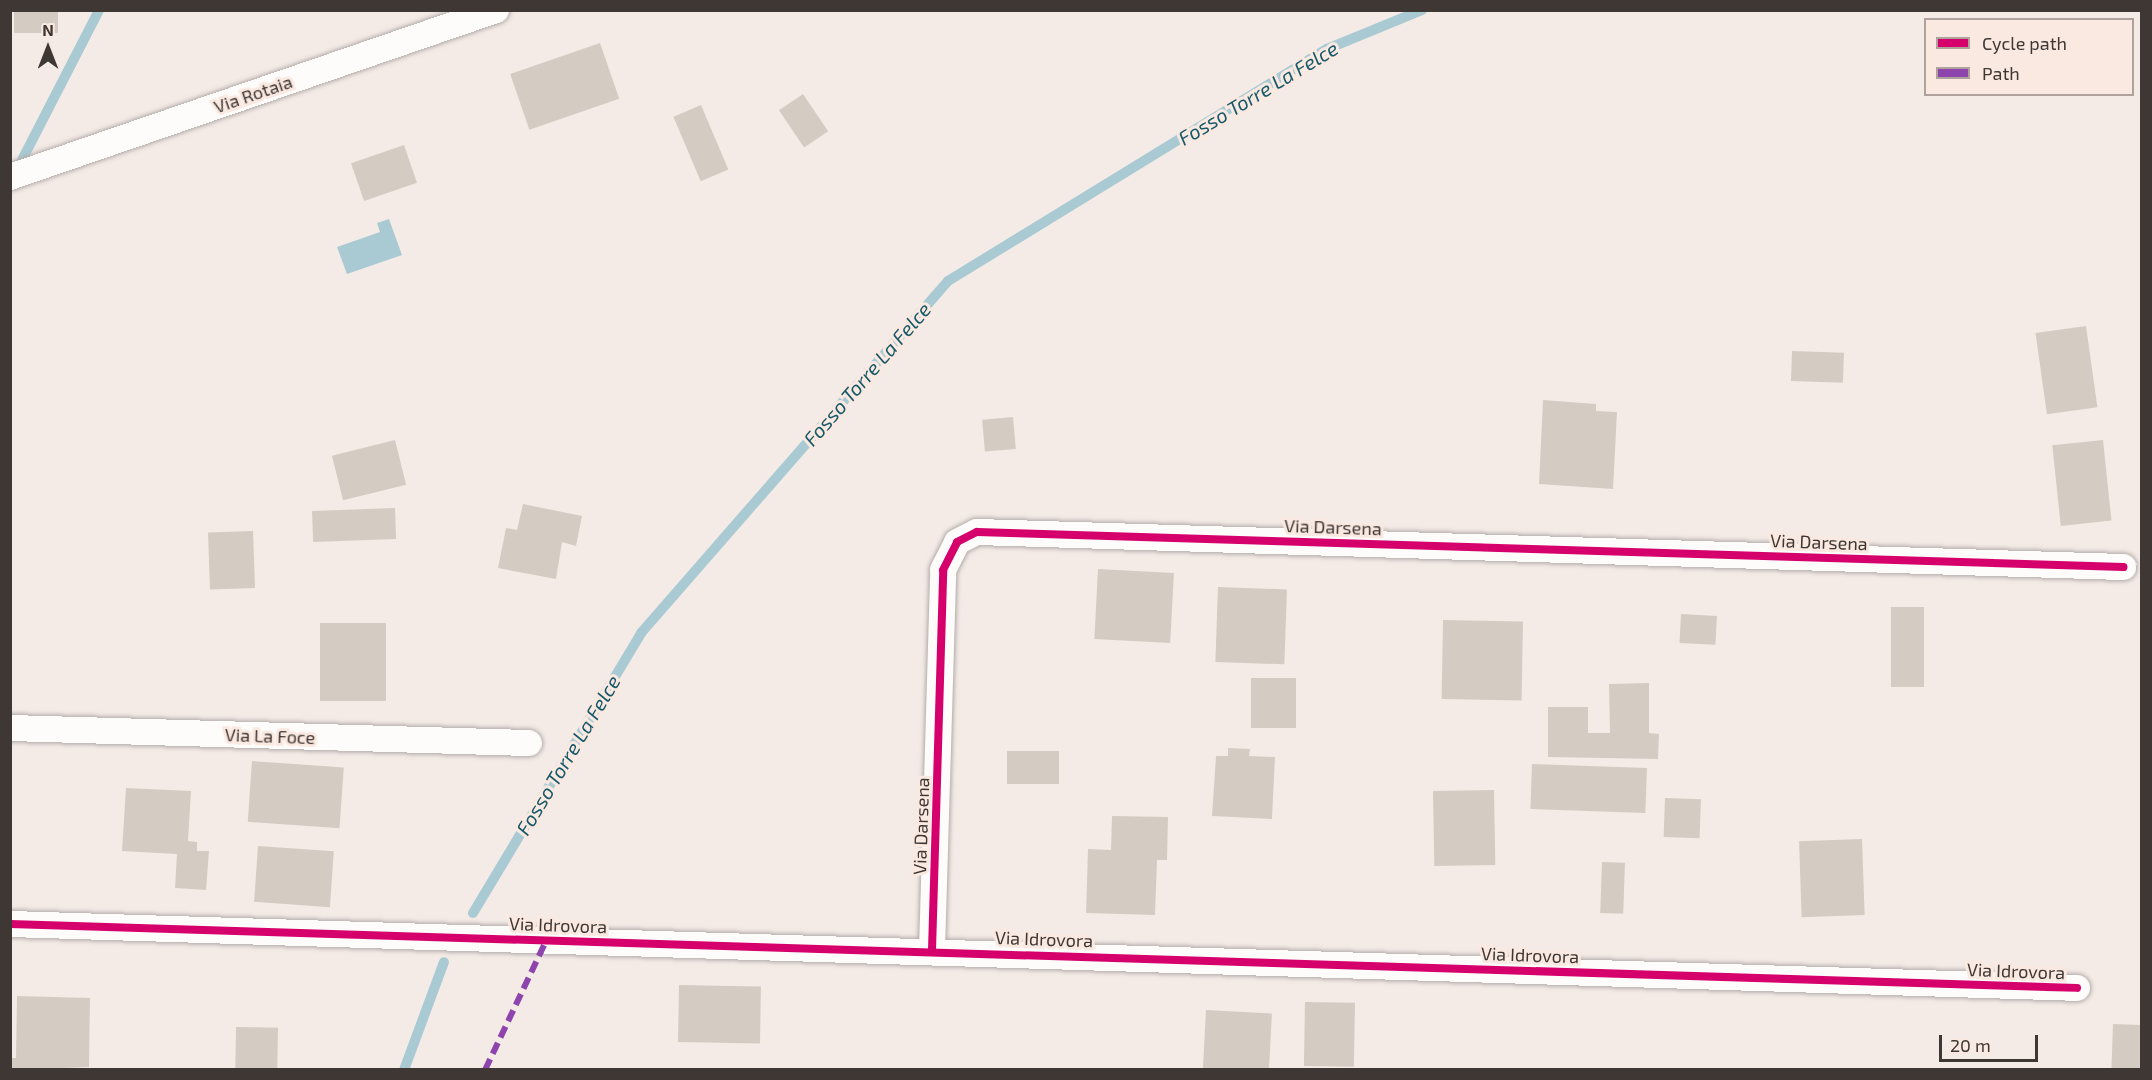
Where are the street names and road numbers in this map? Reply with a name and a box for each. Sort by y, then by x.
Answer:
street label: Via Rotaia [211,70,295,118]
street label: Via Darsena [1284,515,1382,539]
street label: Via Darsena [1770,530,1868,554]
street label: Via La Foce [224,724,316,748]
street label: Via Darsena [909,777,933,875]
street label: Via Idrovora [509,912,607,938]
street label: Via Idrovora [995,926,1093,952]
street label: Via Idrovora [1481,942,1579,968]
street label: Via Idrovora [1967,958,2065,984]

